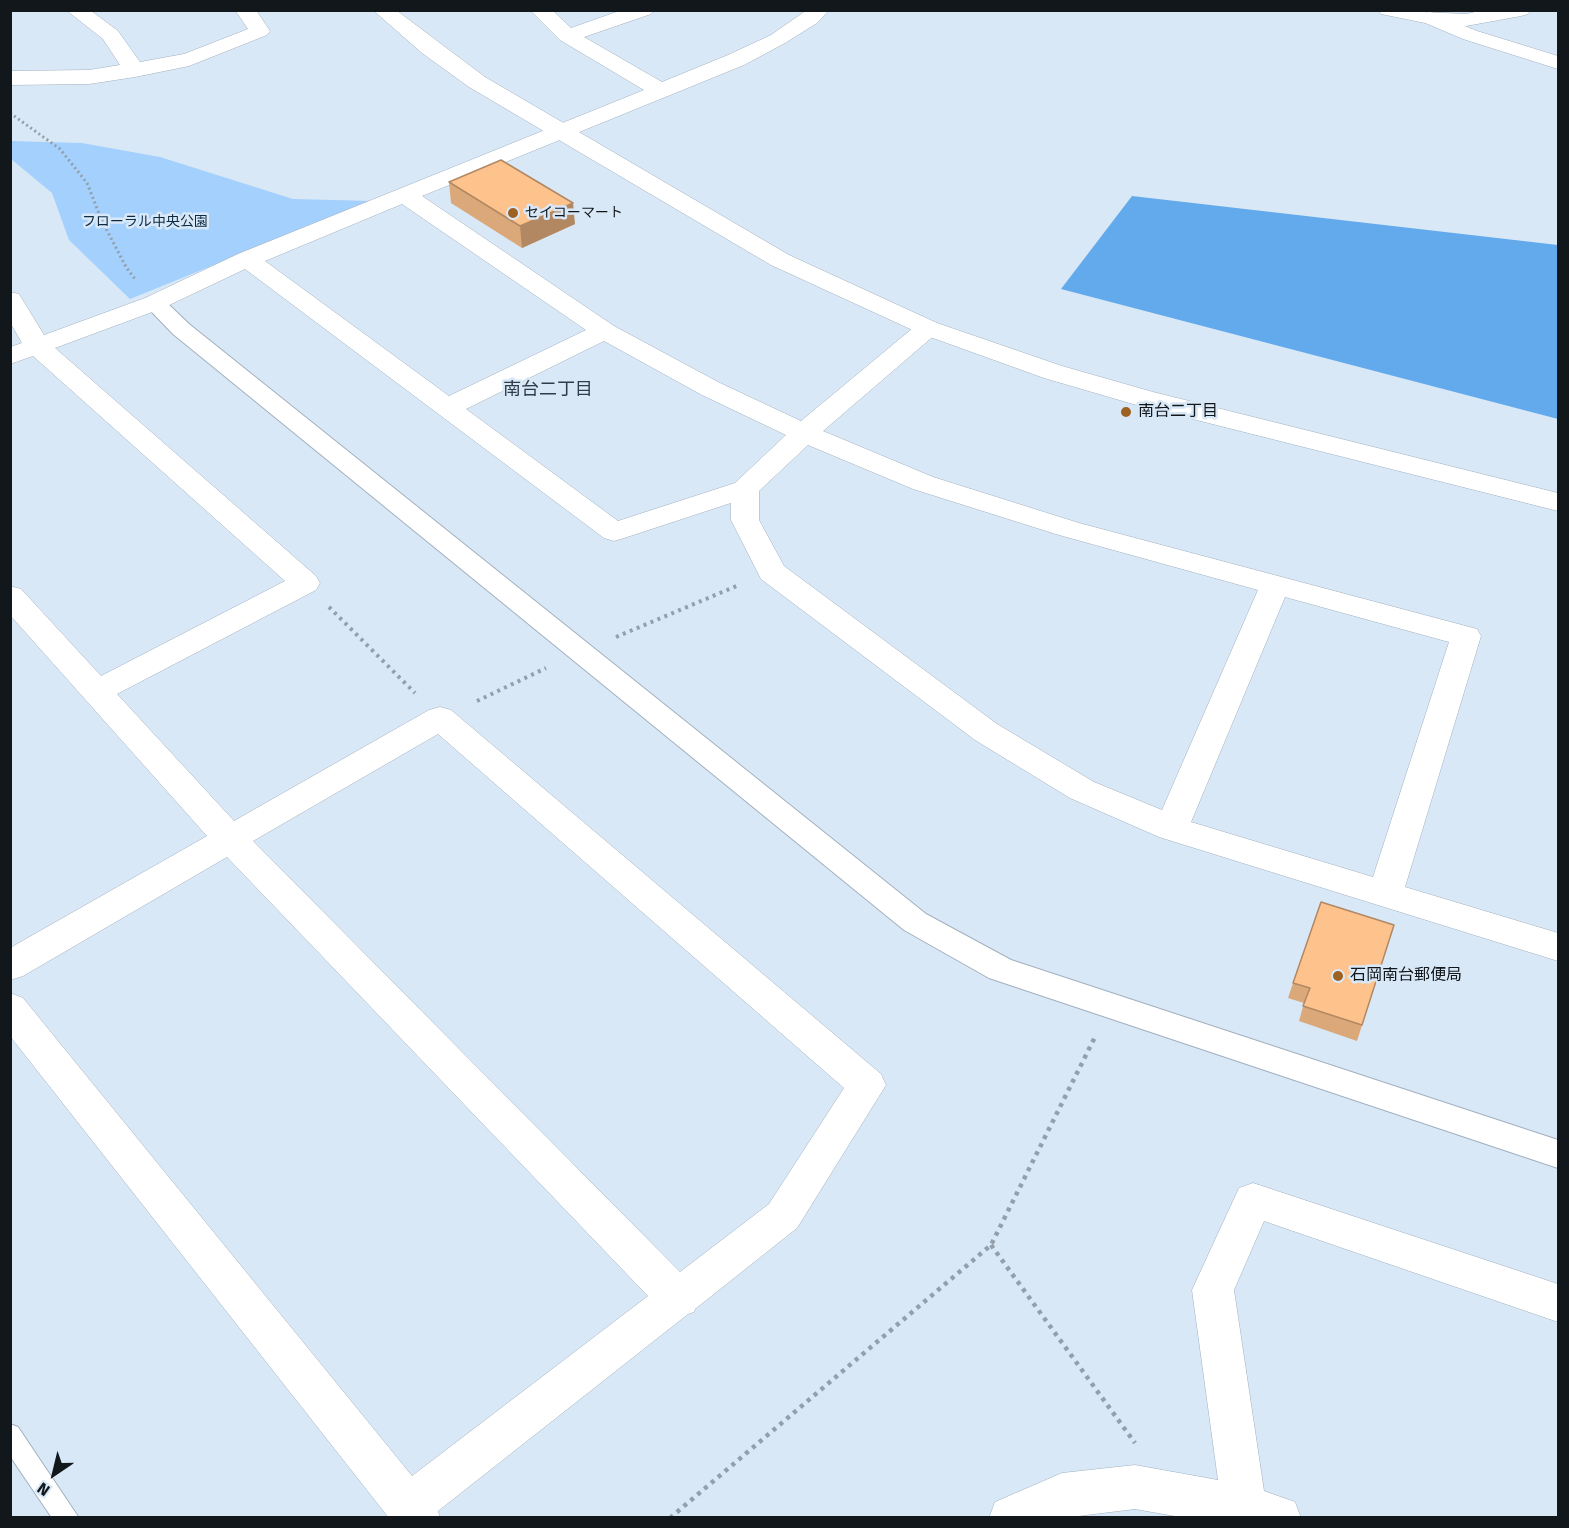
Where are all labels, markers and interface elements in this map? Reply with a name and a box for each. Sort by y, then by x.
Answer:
place label: セイコーマート [525,205,623,221]
marker: セイコーマート [506,206,520,220]
park label: フローラル中央公園 [82,214,208,230]
district label: 南台二丁目 [503,379,593,401]
place label: 南台二丁目 [1138,402,1218,422]
marker: 南台二丁目 [1119,405,1133,419]
place label: 石岡南台郵便局 [1350,966,1462,986]
marker: 石岡南台郵便局 [1331,969,1345,983]
north arrow [24,1444,84,1504]
text: N [34,1478,53,1500]

